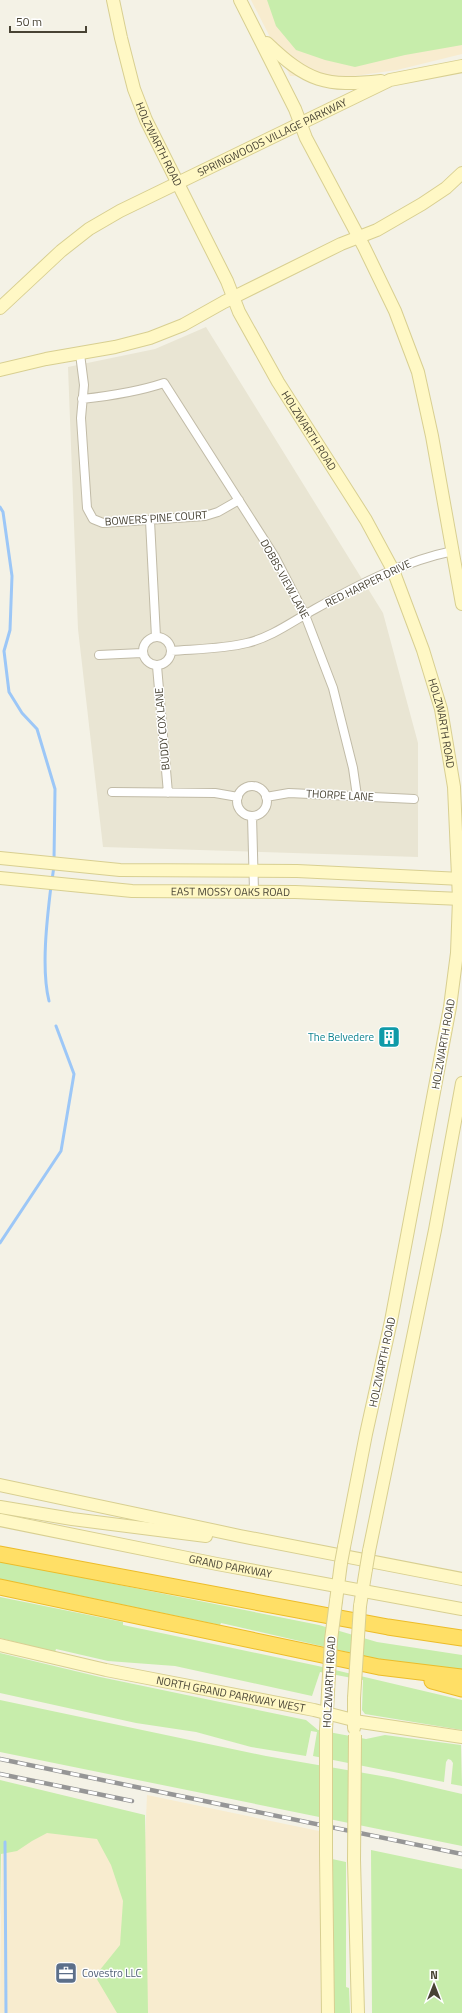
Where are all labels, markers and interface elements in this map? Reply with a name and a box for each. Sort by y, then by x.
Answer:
scale bar [10,8,86,34]
text: 50 m [16,12,42,31]
street label: SPRINGWOODS VILLAGE PARKWAY [195,94,350,180]
street label: HOLZWARTH ROAD [132,100,186,189]
street label: HOLZWARTH ROAD [278,388,340,474]
street label: BOWERS PINE COURT [104,506,208,530]
street label: DOBBS VIEW LANE [256,536,314,622]
street label: RED HARPER DRIVE [322,555,414,611]
street label: HOLZWARTH ROAD [424,676,459,770]
street label: BUDDY COX LANE [150,687,174,771]
street label: THORPE LANE [306,785,374,805]
street label: EAST MOSSY OAKS ROAD [171,883,290,900]
street label: HOLZWARTH ROAD [427,997,459,1091]
building icon: The Belvedere [376,1024,402,1050]
place label: The Belvedere [308,1029,374,1045]
street label: HOLZWARTH ROAD [365,1315,399,1409]
street label: GRAND PARKWAY [187,1550,273,1582]
street label: HOLZWARTH ROAD [319,1636,339,1728]
street label: NORTH GRAND PARKWAY WEST [155,1672,307,1716]
office icon: Covestro LLC [53,1960,79,1986]
place label: Covestro LLC [82,1965,142,1981]
north arrow [414,1965,454,2005]
text: N [430,1967,438,1983]

